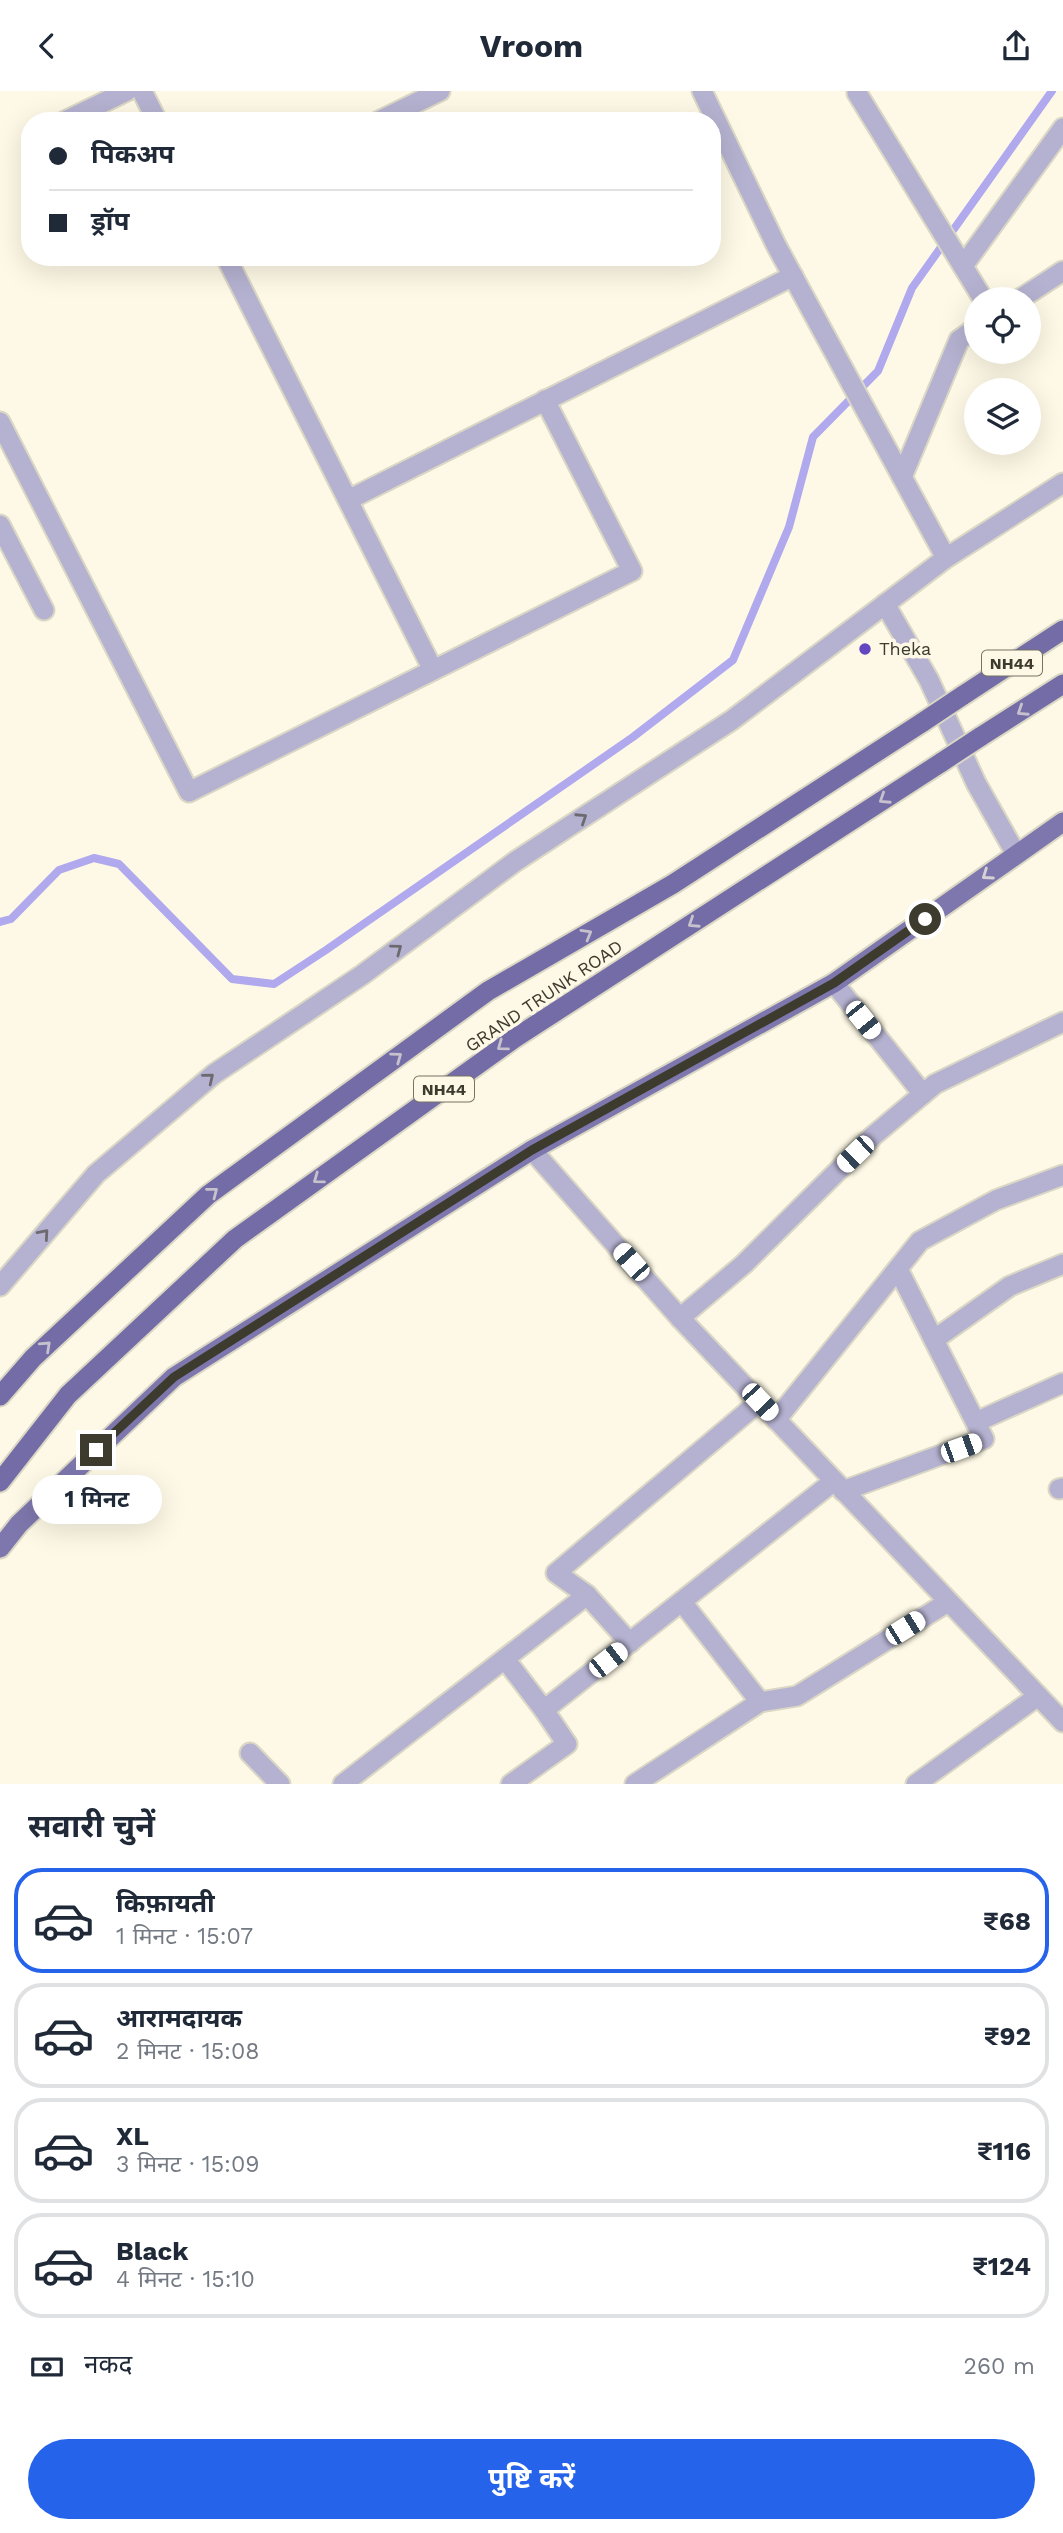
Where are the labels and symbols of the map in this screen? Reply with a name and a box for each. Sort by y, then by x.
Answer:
place label: Theka [879,638,931,659]
marker: Theka [857,641,873,657]
road number: NH44 [982,650,1042,675]
one-way arrow [1016,702,1029,715]
one-way arrow [879,791,892,804]
one-way arrow [574,813,587,826]
one-way arrow [982,867,995,879]
route start [909,903,941,935]
one-way arrow [688,914,701,927]
one-way arrow [580,929,593,942]
street label: GRAND TRUNK ROAD [461,935,626,1056]
one-way arrow [389,945,401,958]
car [842,997,885,1043]
one-way arrow [497,1038,510,1051]
one-way arrow [389,1053,402,1066]
one-way arrow [202,1074,214,1087]
road number: NH44 [414,1077,474,1101]
car [833,1132,878,1176]
one-way arrow [313,1171,326,1184]
one-way arrow [206,1187,218,1200]
one-way arrow [36,1229,48,1242]
car [610,1239,653,1285]
one-way arrow [38,1342,51,1354]
car [738,1379,783,1425]
car [938,1431,985,1465]
route end [80,1434,112,1466]
callout: 1 मिनट [31,1475,161,1523]
car [882,1608,929,1648]
car [585,1639,632,1681]

